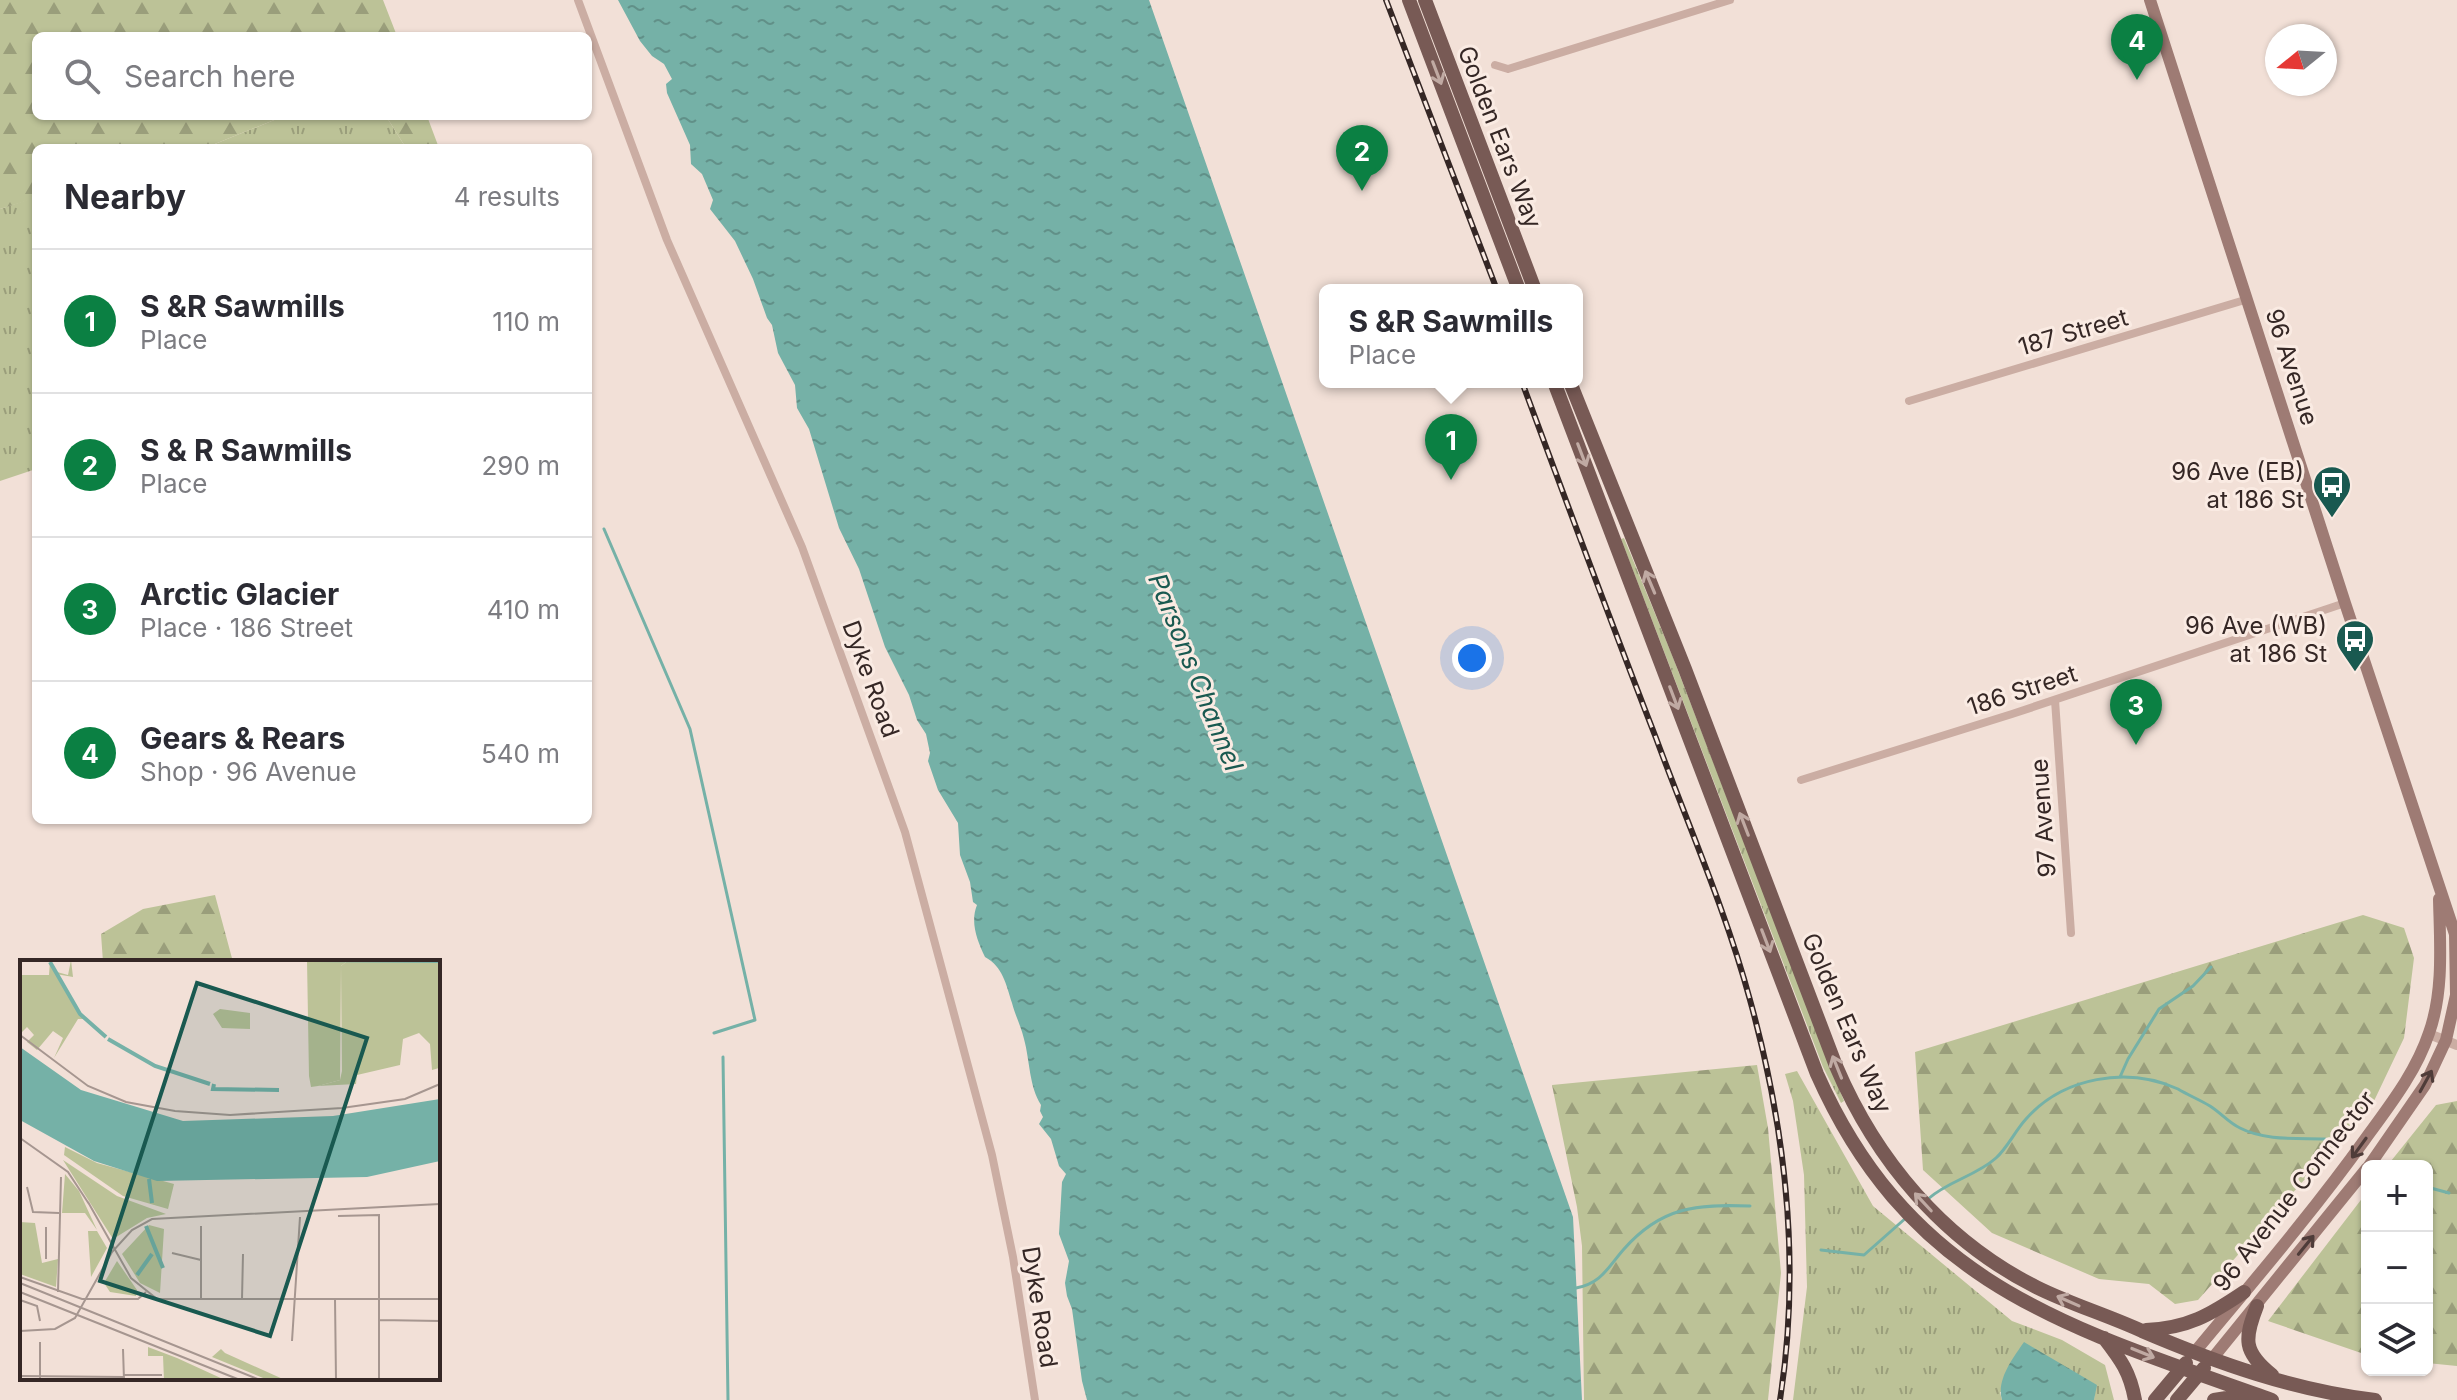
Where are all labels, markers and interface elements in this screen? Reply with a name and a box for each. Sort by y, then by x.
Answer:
pin: 4 [2111,14,2163,80]
north arrow [2265,24,2337,96]
search box [32,32,592,120]
street label: Golden Ears Way [1452,42,1548,232]
icon: search [60,54,104,98]
text: Search here [124,58,296,94]
one-way arrow [1431,60,1445,85]
pin: 2 [1336,125,1388,191]
text: Nearby [64,176,186,217]
text: 4 results [454,181,560,212]
popup [1319,284,1583,388]
text: S &R Sawmills [140,288,345,324]
street label: 187 Street [2015,302,2131,361]
text: S &R Sawmills [1349,303,1553,339]
street label: 96 Avenue [2260,305,2324,429]
text: 1 [84,306,96,337]
text: 110 m [492,306,560,337]
text: Place [140,324,208,355]
text: Place [1349,339,1416,370]
pin: 1 [1425,414,1477,480]
text: S & R Sawmills [140,432,352,468]
one-way arrow [1576,442,1590,467]
text: 2 [82,450,98,481]
text: 290 m [482,450,560,481]
place label: 96 Ave (EB) at 186 St [2171,457,2304,514]
bus stop icon: 96 Ave (EB) at 186 St [2311,464,2353,519]
text: Place [140,468,208,499]
water label: Parsons Channel [1142,569,1250,776]
one-way arrow [1641,570,1656,595]
text: Arctic Glacier [140,576,339,612]
text: 3 [82,594,98,625]
text: 410 m [487,594,560,625]
place label: 96 Ave (WB) at 186 St [2185,611,2327,668]
text: Place · 186 Street [140,612,353,643]
street label: Dyke Road [836,617,906,741]
bus stop icon: 96 Ave (WB) at 186 St [2334,618,2376,673]
your location [1452,638,1492,678]
street label: 186 Street [1963,659,2081,721]
pin: 3 [2110,679,2162,745]
one-way arrow [1668,685,1682,710]
text: Gears & Rears [140,720,345,756]
text: 4 [81,738,99,769]
text: 540 m [481,738,560,769]
text: Shop · 96 Avenue [140,756,357,787]
street label: 97 Avenue [2024,758,2062,878]
one-way arrow [1736,812,1750,837]
one-way arrow [1760,928,1774,953]
street label: Golden Ears Way [1796,928,1898,1118]
inset map [20,960,440,1380]
one-way arrow [1829,1055,1843,1080]
one-way arrow [2418,1070,2434,1094]
street label: 96 Avenue Connector [2207,1085,2381,1297]
one-way arrow [2351,1136,2368,1158]
map controls [2361,1160,2433,1376]
button: + [2361,1160,2433,1232]
one-way arrow [1913,1192,1932,1212]
button: − [2361,1232,2433,1304]
one-way arrow [2297,1236,2315,1256]
street label: Dyke Road [1016,1244,1064,1370]
one-way arrow [2056,1293,2080,1308]
button: layers [2361,1304,2433,1376]
one-way arrow [2130,1347,2155,1361]

